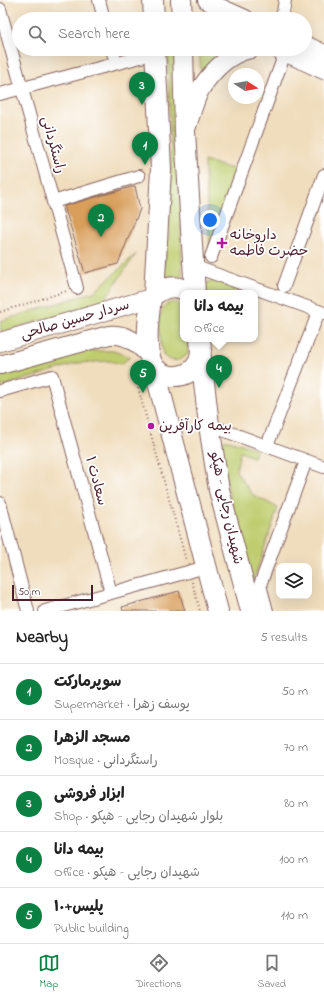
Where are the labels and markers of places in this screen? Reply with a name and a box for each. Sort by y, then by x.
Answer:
pin: 3 [129,72,155,105]
pin: 1 [132,132,158,165]
pin: 2 [88,204,114,237]
place label: داروخانه حضرت فاطمه [230,225,308,262]
marker: داروخانه حضرت فاطمه [217,238,227,248]
pin: 4 [206,355,232,388]
pin: 5 [130,360,156,393]
place label: بیمه کارآفرین [159,416,232,437]
marker: بیمه کارآفرین [146,421,156,431]

